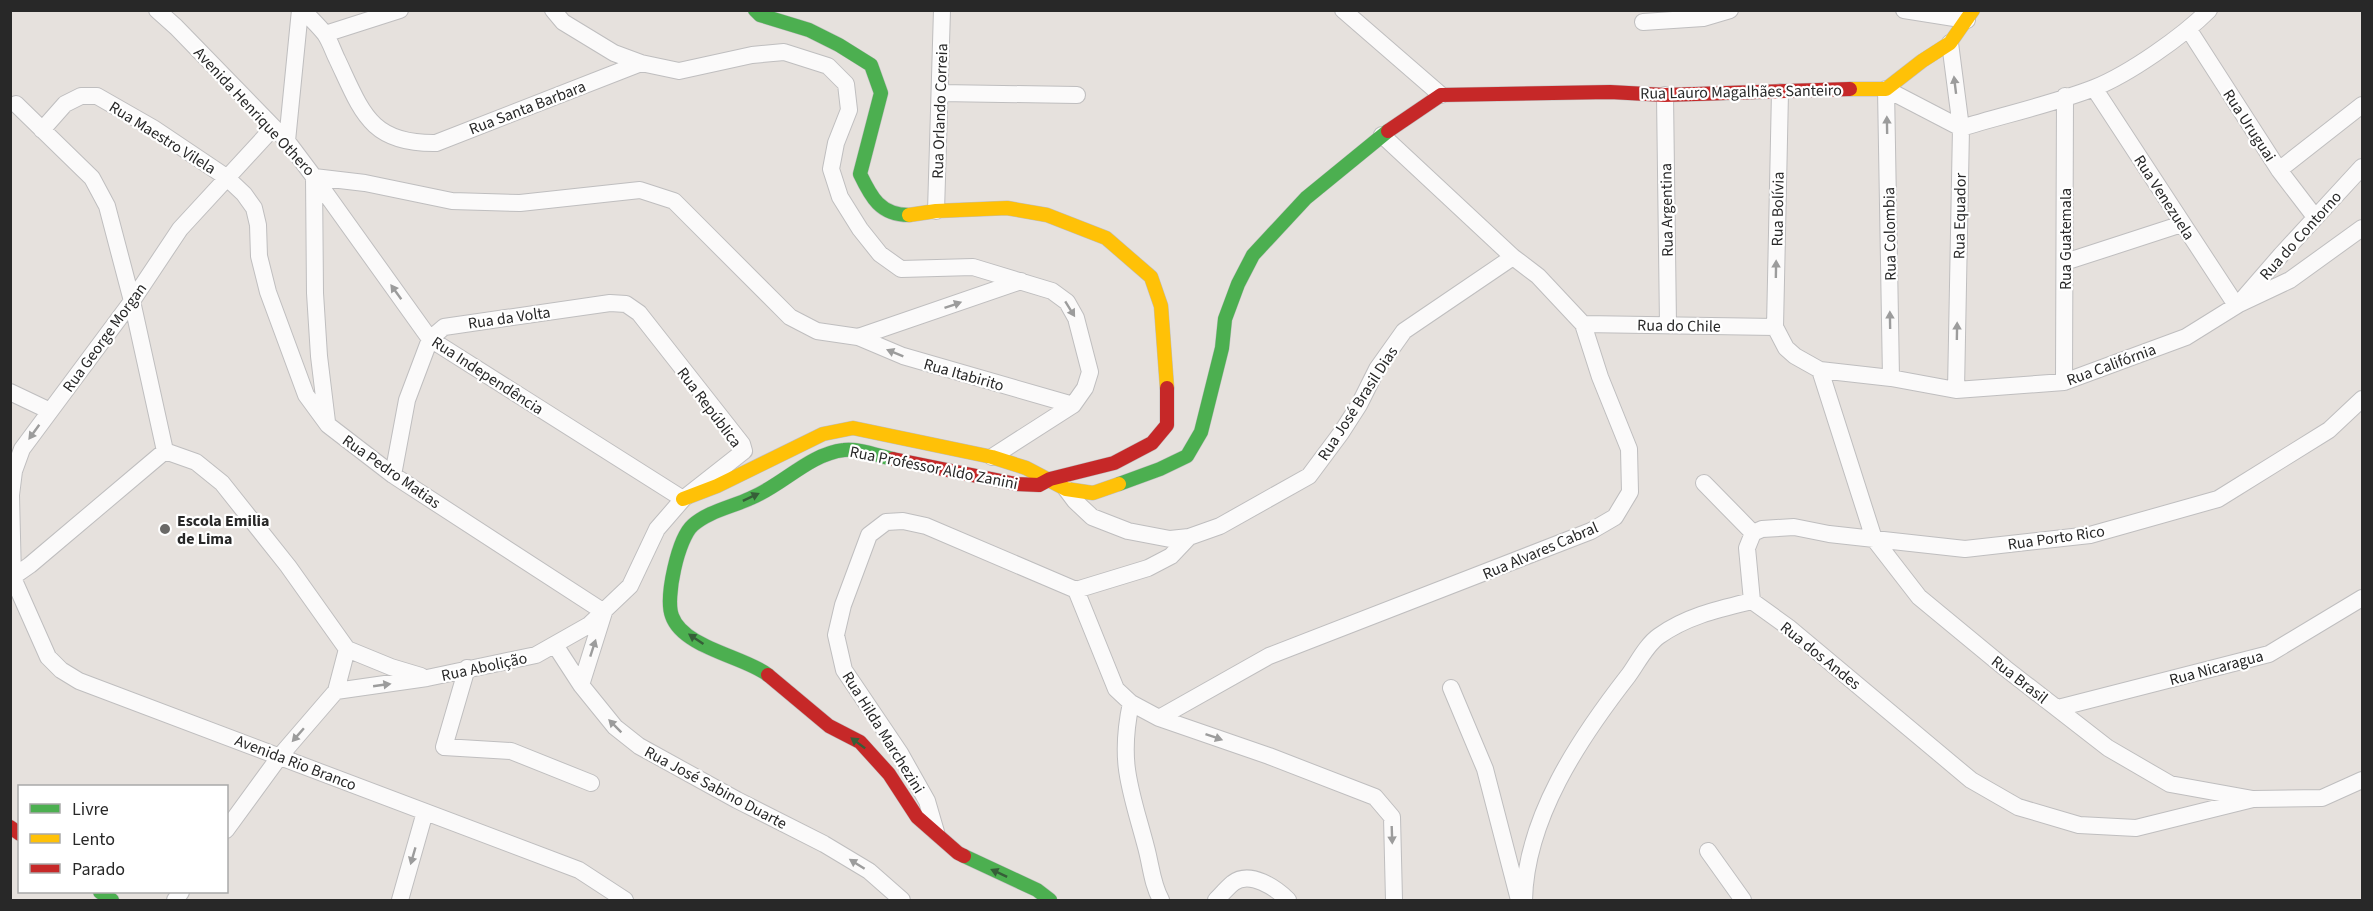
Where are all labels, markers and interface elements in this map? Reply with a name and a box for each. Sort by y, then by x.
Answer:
street label: Avenida Henrique Othero [189,42,320,181]
street label: Rua Orlando Correia [927,43,953,179]
street label: Rua Santa Barbara [466,75,589,140]
one-way arrow [1950,76,1960,95]
street label: Rua Lauro Magalhães Santeiro [1640,79,1842,105]
street label: Rua Uruguai [2217,85,2281,166]
street label: Rua Maestro Vilela [105,96,220,180]
one-way arrow [1882,115,1892,134]
street label: Rua Venezuela [2128,151,2200,244]
street label: Rua Argentina [1655,163,1679,257]
street label: Rua Bolívia [1766,172,1790,247]
street label: Rua Equador [1948,172,1972,259]
street label: Rua do Contorno [2255,186,2347,285]
street label: Rua Colombia [1878,187,1902,281]
street label: Rua Guatemala [2055,188,2077,290]
one-way arrow [1771,259,1781,278]
street label: Rua George Morgan [58,278,152,397]
one-way arrow [390,284,402,300]
one-way arrow [944,299,962,309]
street label: Rua da Volta [466,301,552,335]
one-way arrow [1064,301,1075,317]
one-way arrow [1885,310,1895,329]
street label: Rua do Chile [1637,314,1721,338]
one-way arrow [1952,322,1962,341]
street label: Rua Independência [427,331,548,420]
street label: Rua Califórnia [2064,339,2159,391]
street label: Rua José Brasil Dias [1313,342,1403,465]
one-way arrow [886,348,904,358]
street label: Rua Itabirito [921,353,1006,397]
street label: Rua República [672,363,747,452]
one-way arrow [29,425,41,440]
street label: Rua Pedro Matias [338,430,445,514]
street label: Rua Professor Aldo Zanini [848,441,1020,495]
one-way arrow [743,492,760,501]
place label: Escola Emilia de Lima [177,510,269,550]
street label: Rua Alvares Cabral [1479,517,1602,585]
street label: Rua Porto Rico [2006,520,2106,556]
marker: Escola Emilia de Lima [158,522,172,536]
street label: Rua dos Andes [1776,617,1865,695]
one-way arrow [687,634,704,645]
one-way arrow [588,639,598,657]
street label: Rua Nicaragua [2167,645,2266,691]
street label: Rua Abolição [439,647,529,687]
street label: Rua Brasil [1986,651,2052,709]
street label: Rua Hilda Marchezini [837,667,930,798]
one-way arrow [372,680,391,689]
one-way arrow [609,719,623,733]
one-way arrow [292,727,305,742]
street label: Avenida Rio Branco [232,730,360,796]
one-way arrow [1205,733,1223,743]
one-way arrow [851,738,866,750]
street label: Rua José Sabino Duarte [640,741,791,835]
legend [18,785,228,893]
text: Livre [72,797,109,822]
one-way arrow [1388,826,1397,845]
text: Lento [72,827,115,852]
one-way arrow [408,847,417,865]
text: Parado [72,857,125,882]
one-way arrow [849,858,865,869]
one-way arrow [990,868,1007,877]

